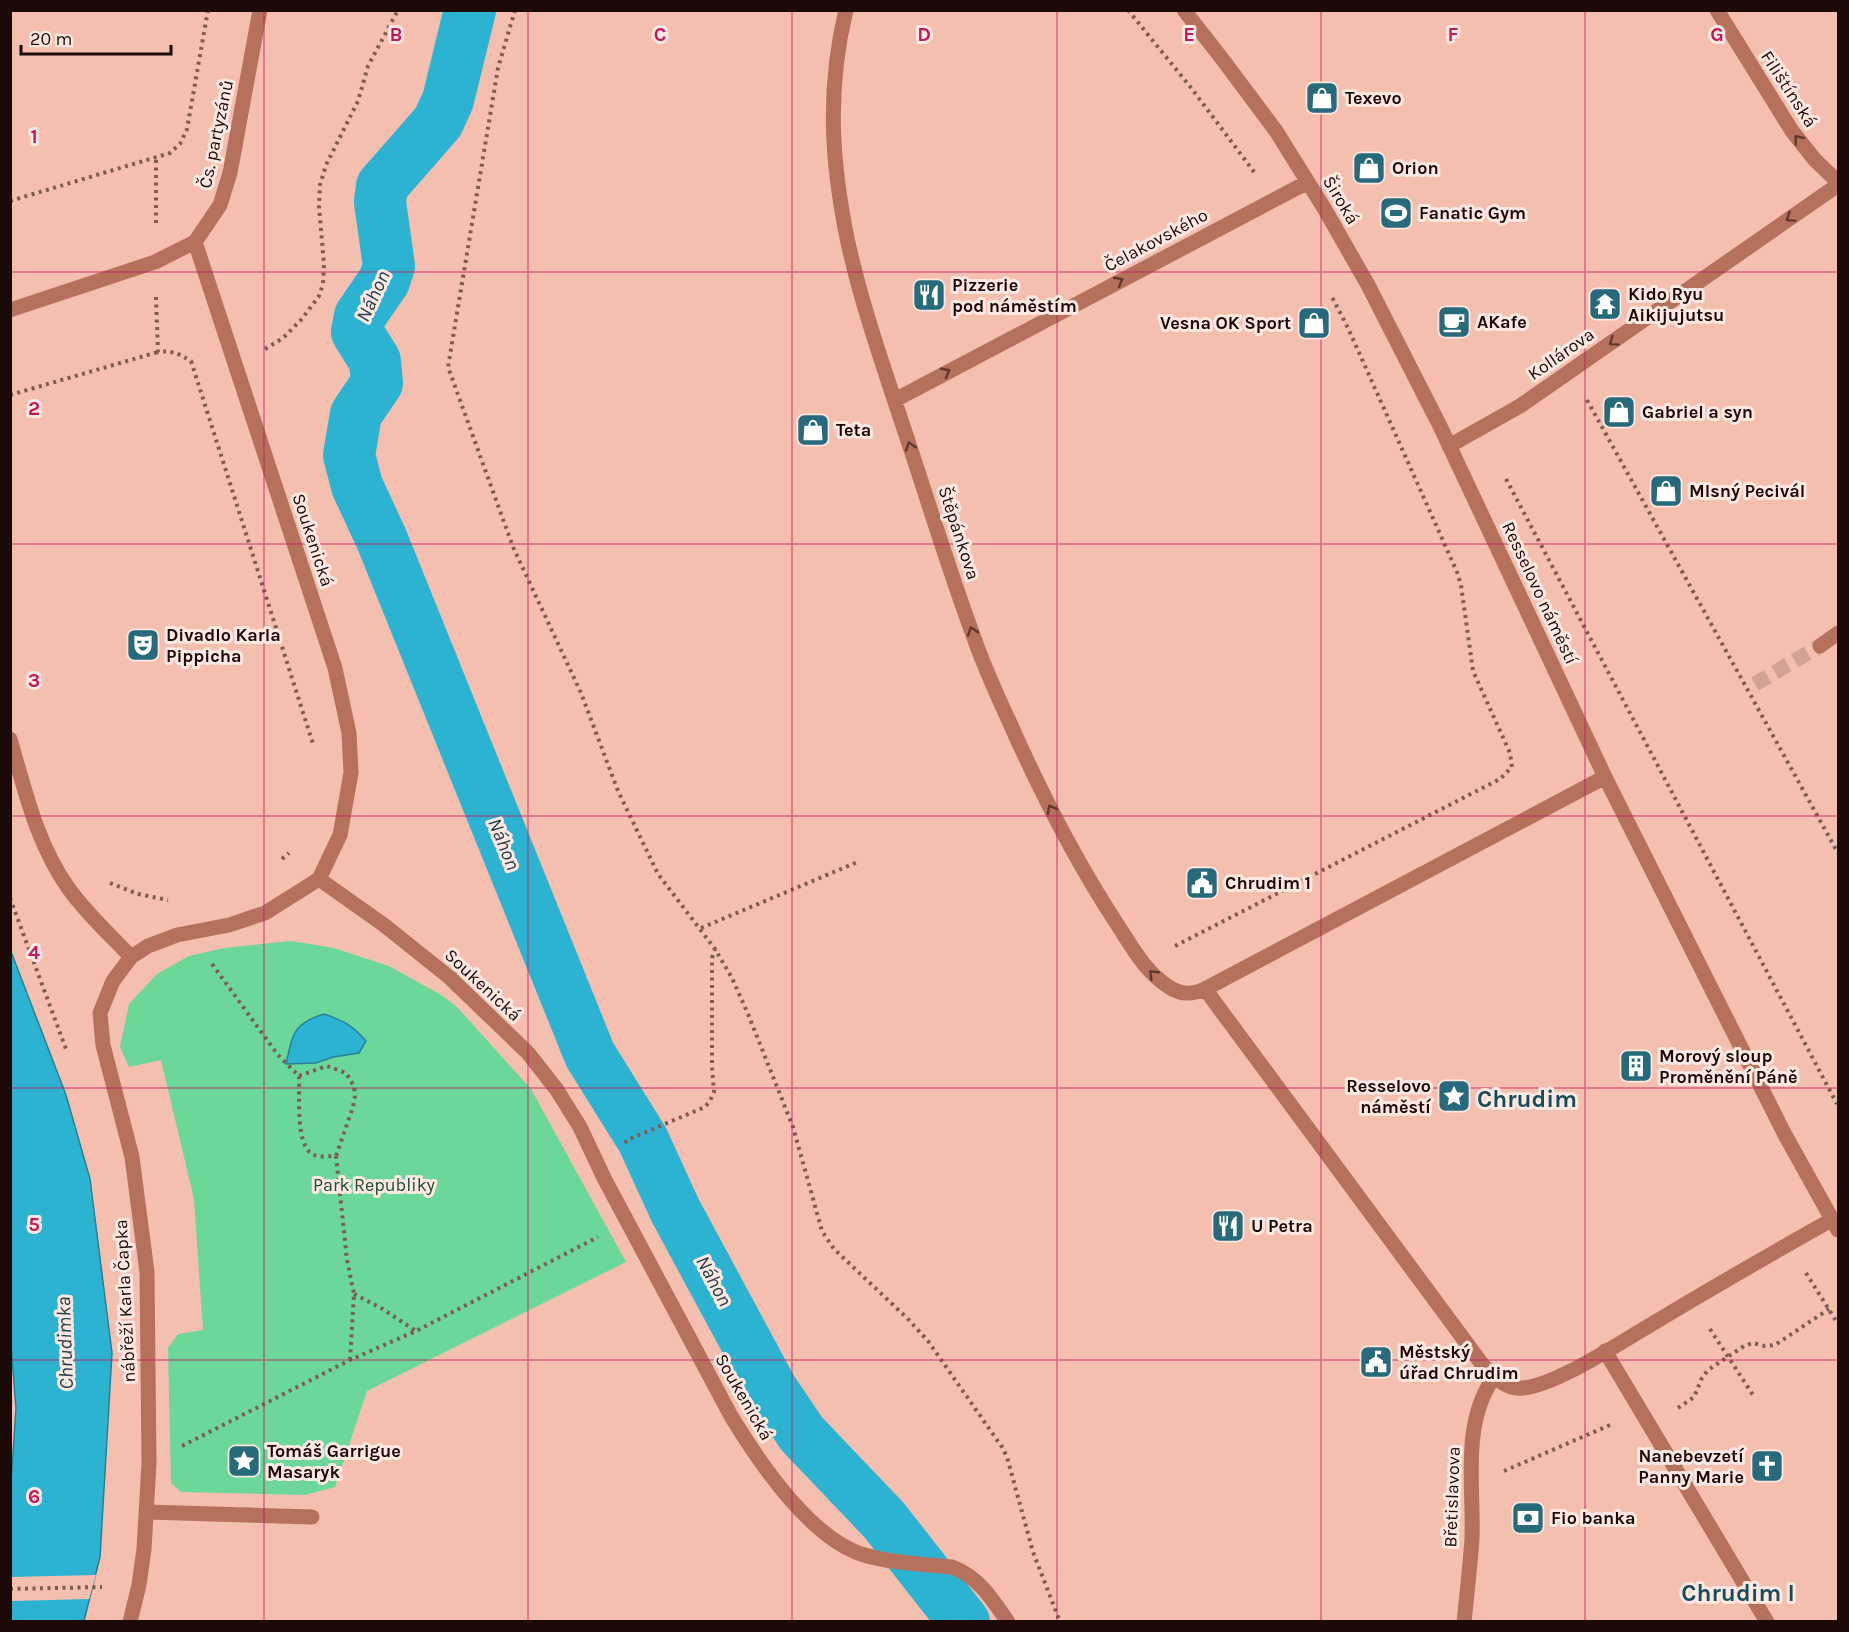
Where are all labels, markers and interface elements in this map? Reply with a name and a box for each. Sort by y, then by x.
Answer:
scale bar [21,18,171,56]
text: B [390,23,402,46]
text: C [654,23,666,46]
text: D [917,23,931,46]
text: E [1183,23,1195,46]
text: F [1448,23,1459,46]
text: G [1710,23,1724,46]
text: 20 m [30,28,72,50]
street label: Filištínská [1756,46,1822,132]
street label: Čs. partyzánů [194,78,238,190]
shop icon: Texevo [1304,80,1340,116]
place label: Texevo [1345,87,1402,109]
text: 1 [30,125,38,148]
one-way arrow [1795,135,1806,146]
shop icon: Orion [1351,150,1387,186]
place label: Orion [1392,157,1439,179]
street label: Široká [1318,172,1364,228]
sports icon: Fanatic Gym [1378,195,1414,231]
place label: Fanatic Gym [1419,202,1526,224]
street label: Čelakovského [1101,204,1211,276]
one-way arrow [1786,211,1797,222]
water label: Náhon [351,267,395,325]
place label: Pizzerie pod náměstím [952,274,1077,317]
restaurant icon: Pizzerie pod náměstím [911,277,947,313]
one-way arrow [1113,277,1123,288]
place label: Kido Ryu Aikijujutsu [1628,283,1724,326]
temple icon: Kido Ryu Aikijujutsu [1587,286,1623,322]
cafe icon: AKafe [1436,304,1472,340]
shop icon: Vesna OK Sport [1296,305,1332,341]
place label: AKafe [1477,311,1527,333]
place label: Vesna OK Sport [1160,312,1291,334]
street label: Kollárova [1524,323,1598,385]
one-way arrow [1609,335,1620,346]
one-way arrow [940,368,951,379]
shop icon: Gabriel a syn [1601,394,1637,430]
text: 2 [28,397,40,420]
place label: Gabriel a syn [1642,401,1753,423]
shop icon: Teta [795,412,831,448]
place label: Teta [836,419,871,441]
one-way arrow [905,441,917,452]
shop icon: Mlsný Pecivál [1648,473,1684,509]
place label: Mlsný Pecivál [1689,480,1805,502]
street label: Štěpánkova [934,483,984,583]
street label: Soukenická [288,491,338,589]
street label: Resselovo náměstí [1497,518,1583,668]
place label: Divadlo Karla Pippicha [166,624,281,667]
one-way arrow [966,626,979,637]
theatre icon: Divadlo Karla Pippicha [125,627,161,663]
text: 3 [28,669,40,692]
one-way arrow [1047,805,1058,815]
water label: Náhon [483,815,525,873]
public building icon: Chrudim 1 [1184,865,1220,901]
place label: Chrudim 1 [1225,872,1311,894]
text: 4 [28,941,40,964]
street label: Soukenická [440,944,526,1026]
one-way arrow [1150,970,1160,981]
place label: Morový sloup Proměnění Páně [1659,1045,1797,1088]
building icon: Morový sloup Proměnění Páně [1618,1048,1654,1084]
place label: Resselovo náměstí [1346,1075,1432,1118]
place icon: Resselovo náměstí [1436,1078,1472,1114]
district label: Chrudim [1477,1085,1577,1113]
park label: Park Republiky [313,1174,436,1196]
restaurant icon: U Petra [1210,1208,1246,1244]
text: 5 [28,1213,40,1236]
place label: U Petra [1251,1215,1313,1237]
street label: nábřeží Karla Čapka [110,1219,140,1383]
water label: Náhon [691,1252,737,1310]
water label: Chrudimka [52,1296,78,1390]
place label: Městský úřad Chrudim [1399,1341,1519,1384]
public building icon: Městský úřad Chrudim [1358,1344,1394,1380]
street label: Soukenická [710,1350,778,1444]
place label: Tomáš Garrigue Masaryk [267,1440,401,1483]
place icon: Tomáš Garrigue Masaryk [226,1443,262,1479]
place label: Nanebevzetí Panny Marie [1638,1445,1745,1488]
street label: Břetislavova [1439,1446,1465,1548]
church icon: Nanebevzetí Panny Marie [1749,1448,1785,1484]
text: 6 [28,1485,40,1508]
bank icon: Fio banka [1510,1500,1546,1536]
place label: Fio banka [1551,1507,1635,1529]
district label: Chrudim I [1681,1579,1795,1607]

